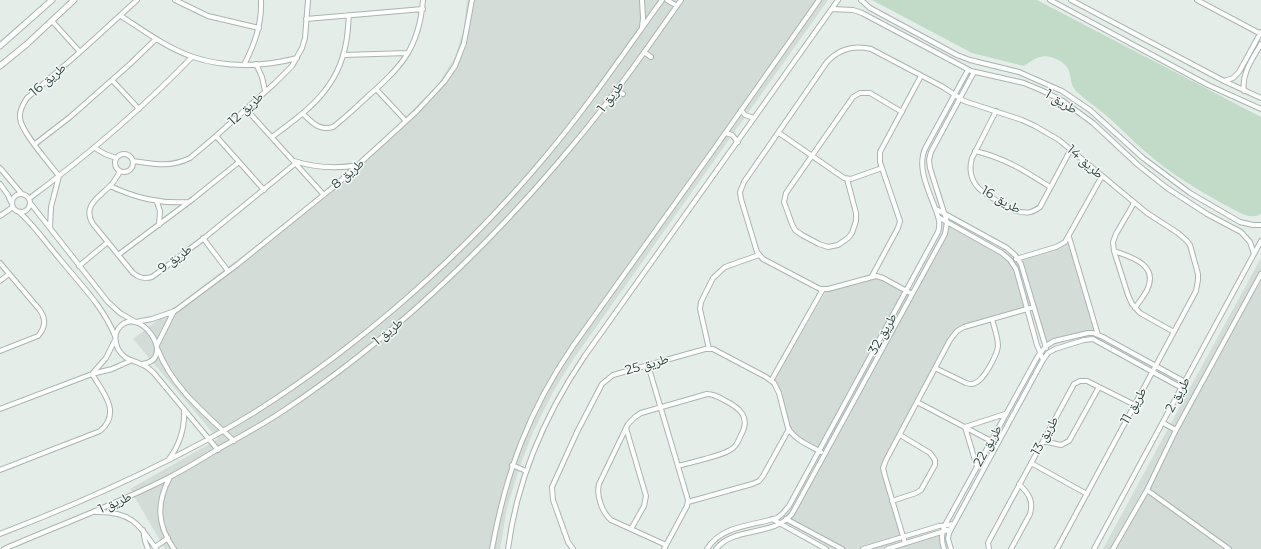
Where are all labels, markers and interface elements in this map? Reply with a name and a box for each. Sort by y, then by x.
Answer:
street label: طريق 16 [27,60,69,100]
street label: طريق 1 [594,78,628,116]
street label: طريق 1 [1042,86,1080,118]
street label: طريق 12 [225,89,267,129]
street label: طريق 14 [1064,142,1106,182]
street label: طريق 8 [328,156,368,192]
street label: طريق 16 [979,183,1023,217]
street label: طريق 9 [155,242,195,276]
street label: طريق 32 [865,311,901,357]
street label: طريق 1 [370,315,406,349]
street label: طريق 25 [623,351,671,379]
street label: طريق 2 [1162,375,1194,415]
street label: طريق 11 [1118,385,1150,427]
street label: طريق 13 [1028,414,1062,458]
street label: طريق 22 [970,423,1006,469]
street label: طريق 1 [96,489,134,517]

